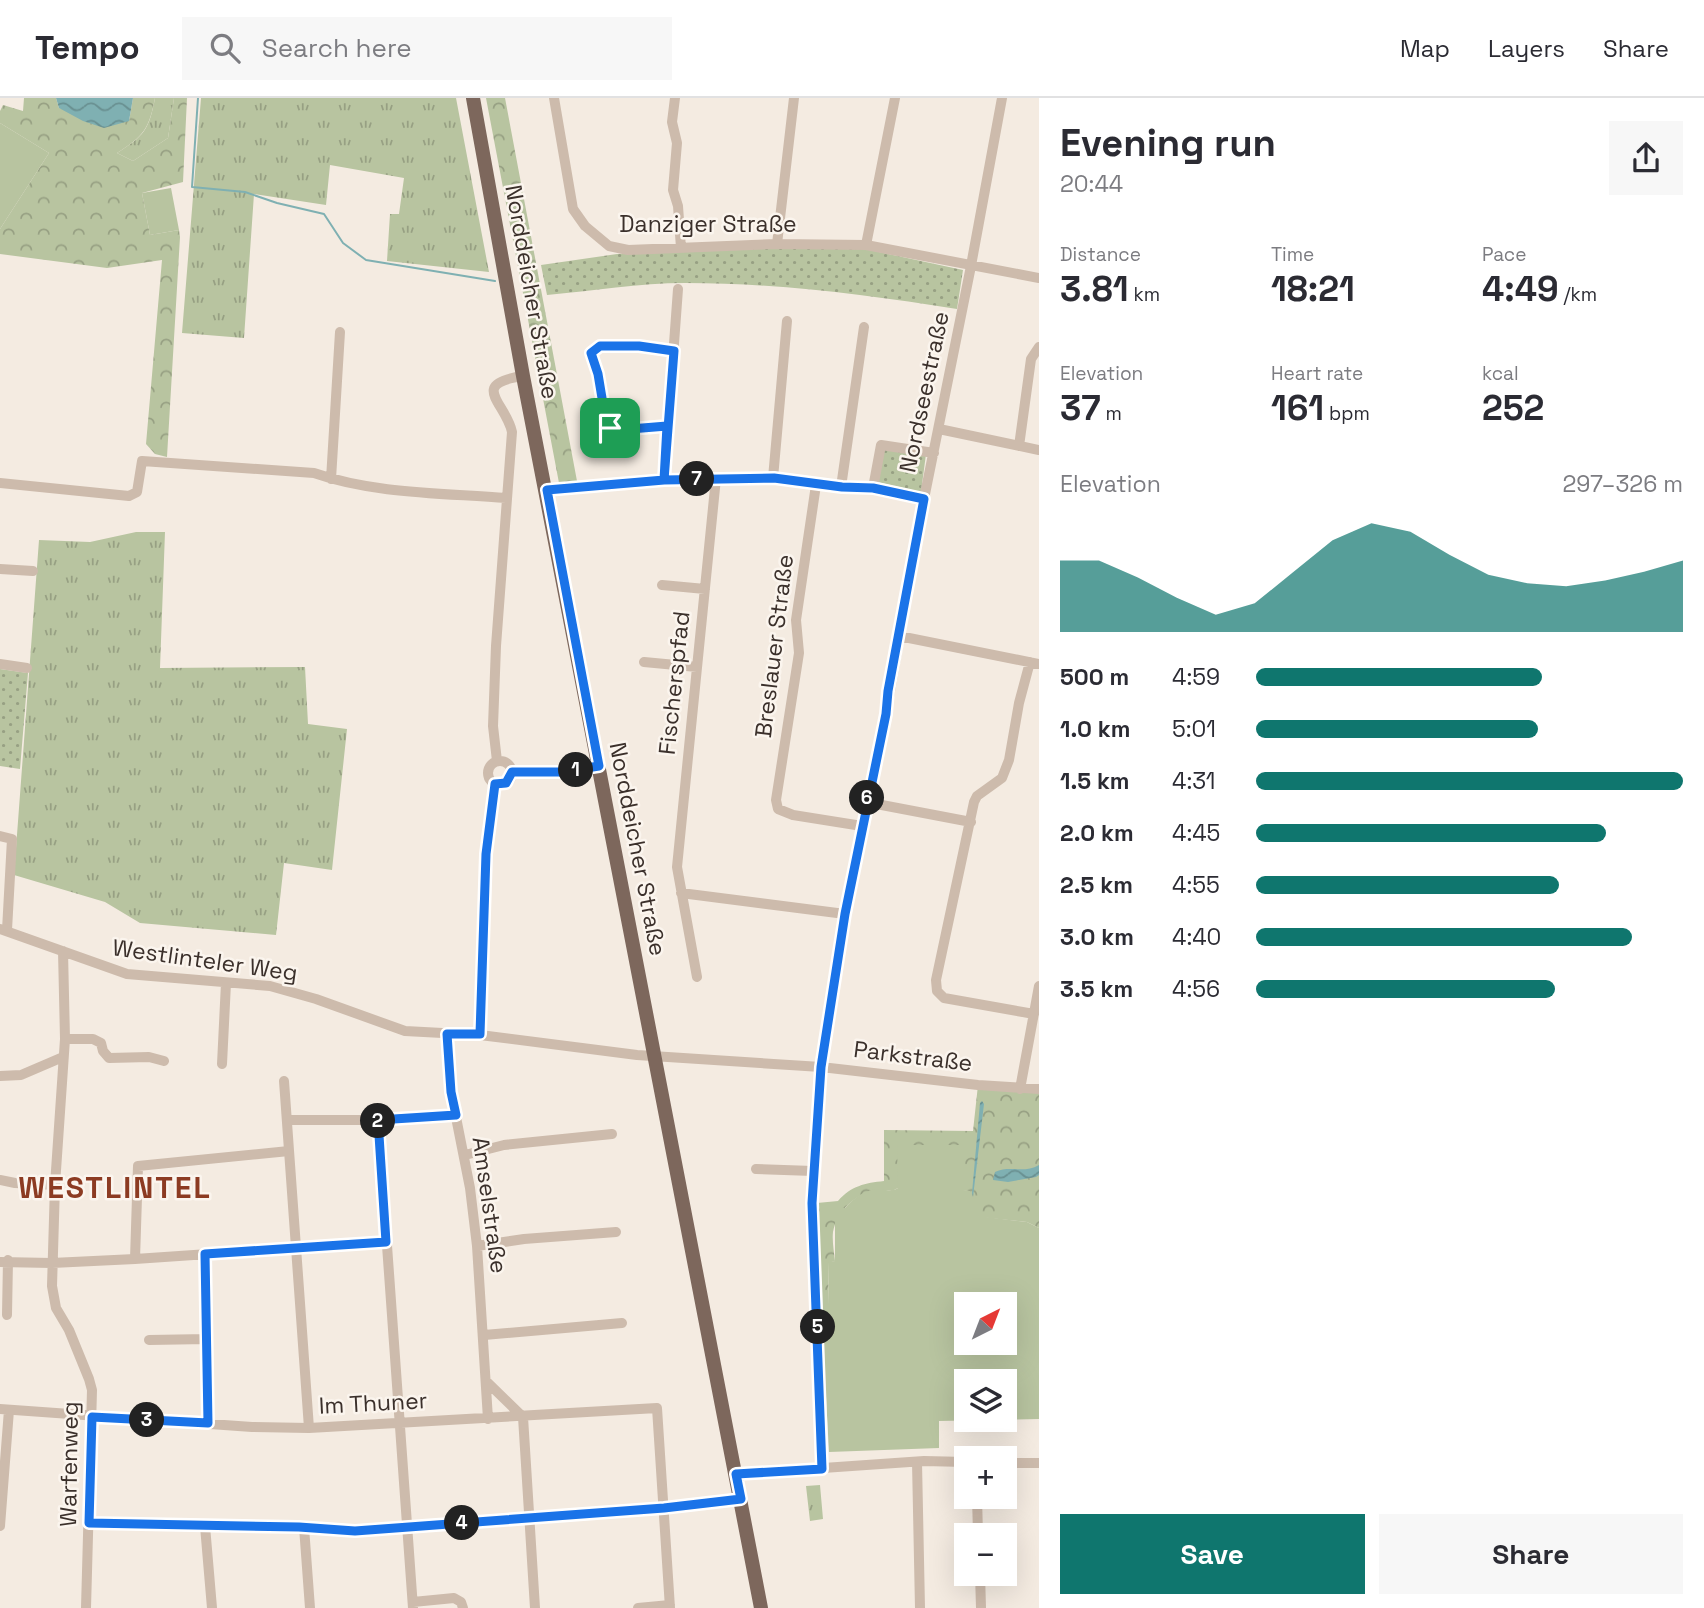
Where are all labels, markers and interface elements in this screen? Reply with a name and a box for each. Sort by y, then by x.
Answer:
search box [182,17,672,80]
text: Tempo [35,27,140,69]
icon: search [206,29,244,67]
text: Search here [262,31,412,65]
text: Map [1400,33,1450,64]
text: Layers [1488,33,1565,64]
text: Share [1603,33,1669,64]
text: Evening run [1060,119,1276,167]
button: share [1609,121,1683,195]
text: 20:44 [1060,169,1123,199]
street label: Norddeicher Straße [498,183,566,401]
street label: Danziger Straße [619,209,797,239]
text: Distance [1060,242,1141,267]
text: Time [1271,242,1314,267]
text: Pace [1482,242,1526,267]
text: 3.81 [1060,267,1129,311]
text: 18:21 [1271,267,1355,311]
text: 4:49 [1482,267,1559,311]
text: km [1129,282,1160,307]
text: /km [1559,282,1597,307]
street label: Nordseestraße [892,309,956,475]
text: Elevation [1060,361,1143,386]
text: Heart rate [1271,361,1363,386]
text: kcal [1482,361,1519,386]
text: 37 [1060,386,1101,430]
text: 161 [1271,386,1324,430]
text: 252 [1482,386,1544,430]
pin [580,398,640,458]
text: m [1101,401,1122,426]
text: bpm [1324,401,1370,426]
icon: arrive [591,409,629,447]
pin: 7 [680,462,714,496]
text: 7 [691,466,702,491]
text: Elevation [1060,469,1161,499]
text: 297–326 m [1562,469,1683,499]
street label: Breslauer Straße [748,553,800,739]
street label: Fischerspfad [652,610,696,756]
text: 500 m [1060,662,1129,692]
text: 4:59 [1172,662,1220,692]
text: 1.0 km [1060,714,1130,744]
text: 5:01 [1172,714,1216,744]
street label: Norddeicher Straße [603,740,673,958]
pin: 1 [558,752,594,788]
text: 1 [571,757,580,782]
text: 1.5 km [1060,766,1130,796]
text: 4:31 [1172,766,1215,796]
pin: 6 [850,780,884,816]
text: 6 [861,785,872,810]
text: 2.0 km [1060,818,1134,848]
text: 4:45 [1172,818,1220,848]
text: 2.5 km [1060,870,1133,900]
text: 4:55 [1172,870,1220,900]
text: 3.0 km [1060,922,1134,952]
text: 4:40 [1172,922,1221,952]
street label: Westlinteler Weg [111,932,299,988]
text: 3.5 km [1060,974,1133,1004]
text: 4:56 [1172,974,1220,1004]
street label: Parkstraße [852,1034,974,1078]
pin: 2 [360,1104,396,1138]
text: 2 [372,1108,383,1133]
street label: Amselstraße [466,1135,514,1275]
district label: WESTLINTEL [18,1168,212,1207]
north arrow [954,1292,1017,1354]
map controls [954,1292,1017,1586]
pin: 5 [800,1310,836,1344]
text: 5 [812,1314,823,1339]
button: layers [954,1369,1017,1432]
street label: Im Thuner [318,1385,428,1421]
street label: Warfenweg [53,1401,85,1527]
pin: 3 [130,1402,164,1438]
text: 3 [141,1407,152,1432]
button: + [954,1446,1017,1509]
pin: 4 [444,1506,480,1540]
text: 4 [455,1510,468,1535]
button: Save [1060,1514,1365,1594]
button: Share [1379,1514,1683,1594]
button: − [954,1523,1017,1586]

